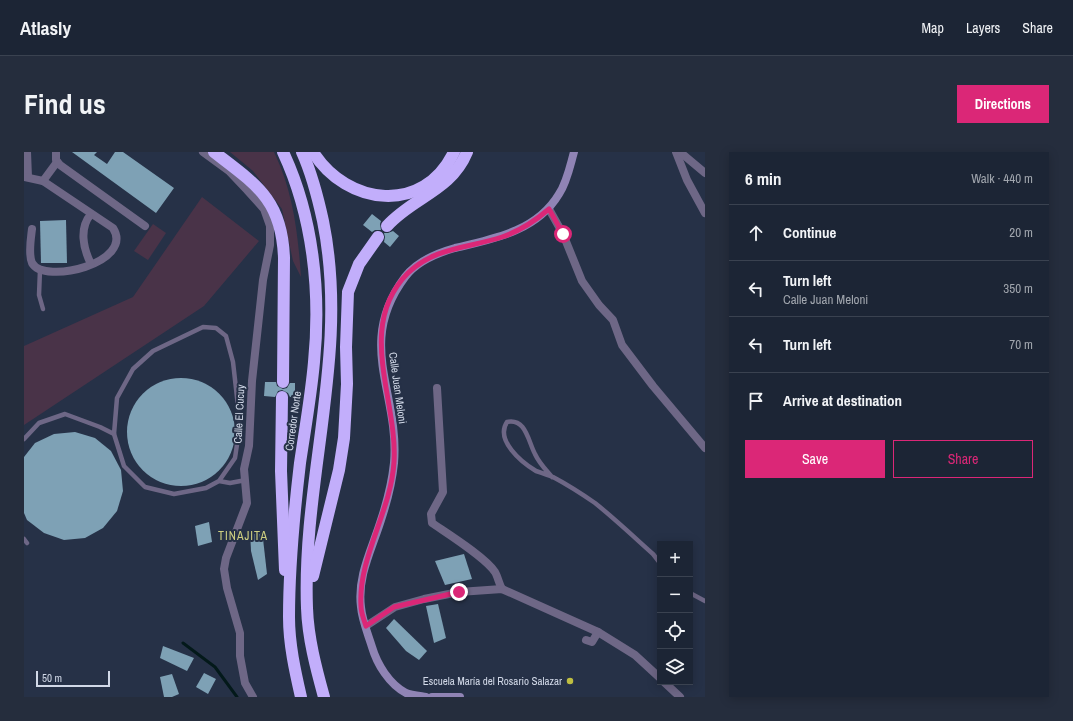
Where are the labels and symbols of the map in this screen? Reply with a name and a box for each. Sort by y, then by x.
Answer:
route start [554,225,572,243]
street label: Calle Juan Meloni [386,351,410,425]
street label: Calle El Cucuy [230,384,248,444]
street label: Corredor Norte [282,390,304,452]
district label: TINAJITA [218,528,268,544]
route end [450,583,468,601]
scale bar [36,669,110,688]
place label: Escuela María del Rosario Salazar [423,674,562,688]
marker: Escuela María del Rosario Salazar [565,676,575,686]

